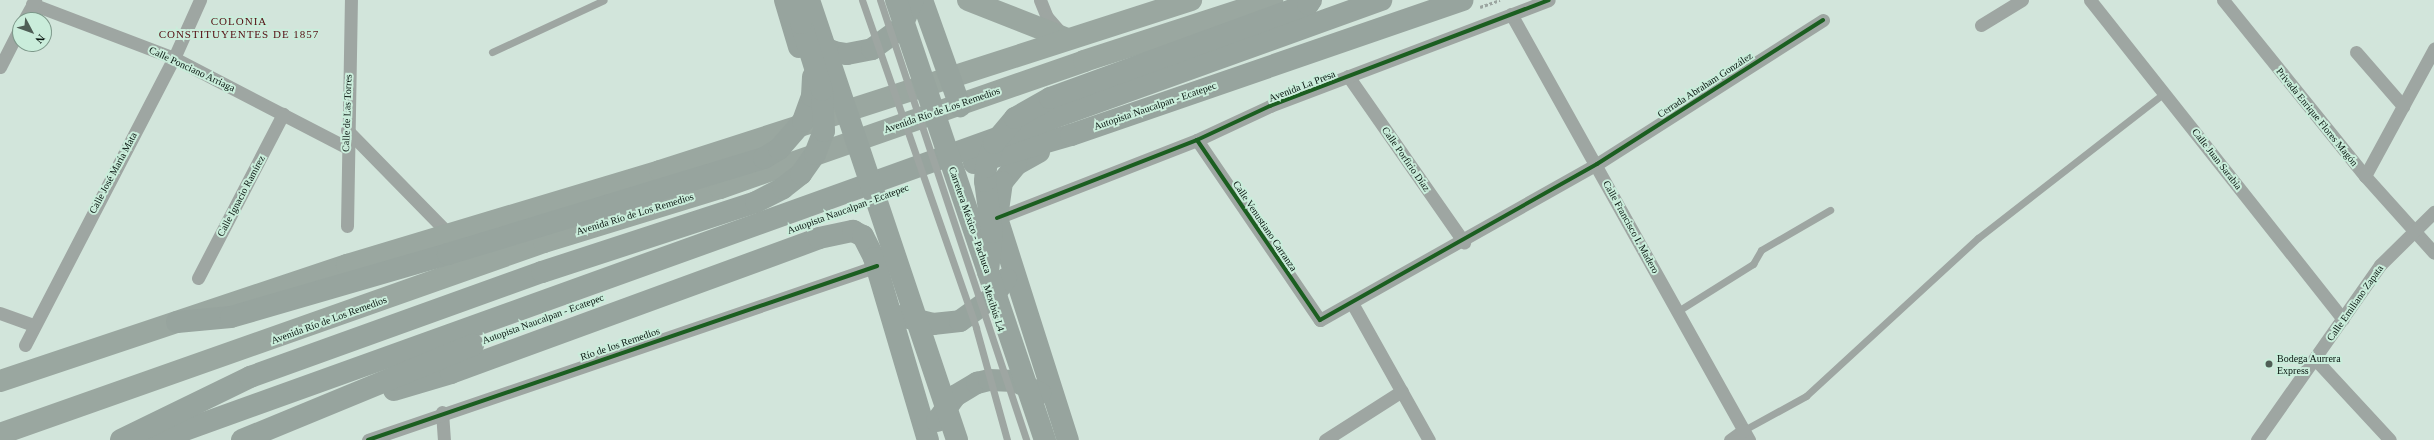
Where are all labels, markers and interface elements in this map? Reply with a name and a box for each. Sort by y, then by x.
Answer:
north arrow [12,12,52,52]
district label: COLONIA CONSTITUYENTES DE 1857 [159,15,319,41]
text: N [33,32,47,46]
street label: Calle Ponciano Arriaga [147,44,237,94]
street label: Cerrada Abraham González [1655,50,1755,120]
street label: Privada Enrique Flores Magón [2274,65,2360,169]
street label: Avenida La Presa [1267,68,1337,104]
street label: Calle de Las Torres [340,74,354,152]
street label: Autopista Naucalpan - Ecatepec [1092,79,1218,133]
street label: Avenida Río de Los Remedios [882,84,1002,136]
street label: Calle Porfirio Díaz [1379,124,1433,194]
street label: Calle Juan Sarabia [2189,126,2245,192]
street label: Calle José María Mata [87,130,139,216]
street label: Calle Ignacio Ramírez [215,153,267,239]
street label: Carretera México - Pachuca [946,165,994,275]
street label: Calle Venustiano Carranza [1230,178,1300,274]
street label: Calle Francisco I. Madero [1600,178,1662,276]
street label: Autopista Naucalpan - Ecatepec [786,181,910,237]
street label: Avenida Río de Los Remedios [575,190,695,238]
street label: Calle Emiliano Zapata [2324,263,2386,343]
street label: Mexibús L4 [981,283,1007,333]
street label: Autopista Naucalpan - Ecatepec [481,291,605,347]
street label: Avenida Río de Los Remedios [270,293,388,347]
street label: Río de los Remedios [579,325,661,363]
place label: Bodega Aurrera Express [2277,352,2341,376]
marker: Bodega Aurrera Express [2264,359,2274,369]

